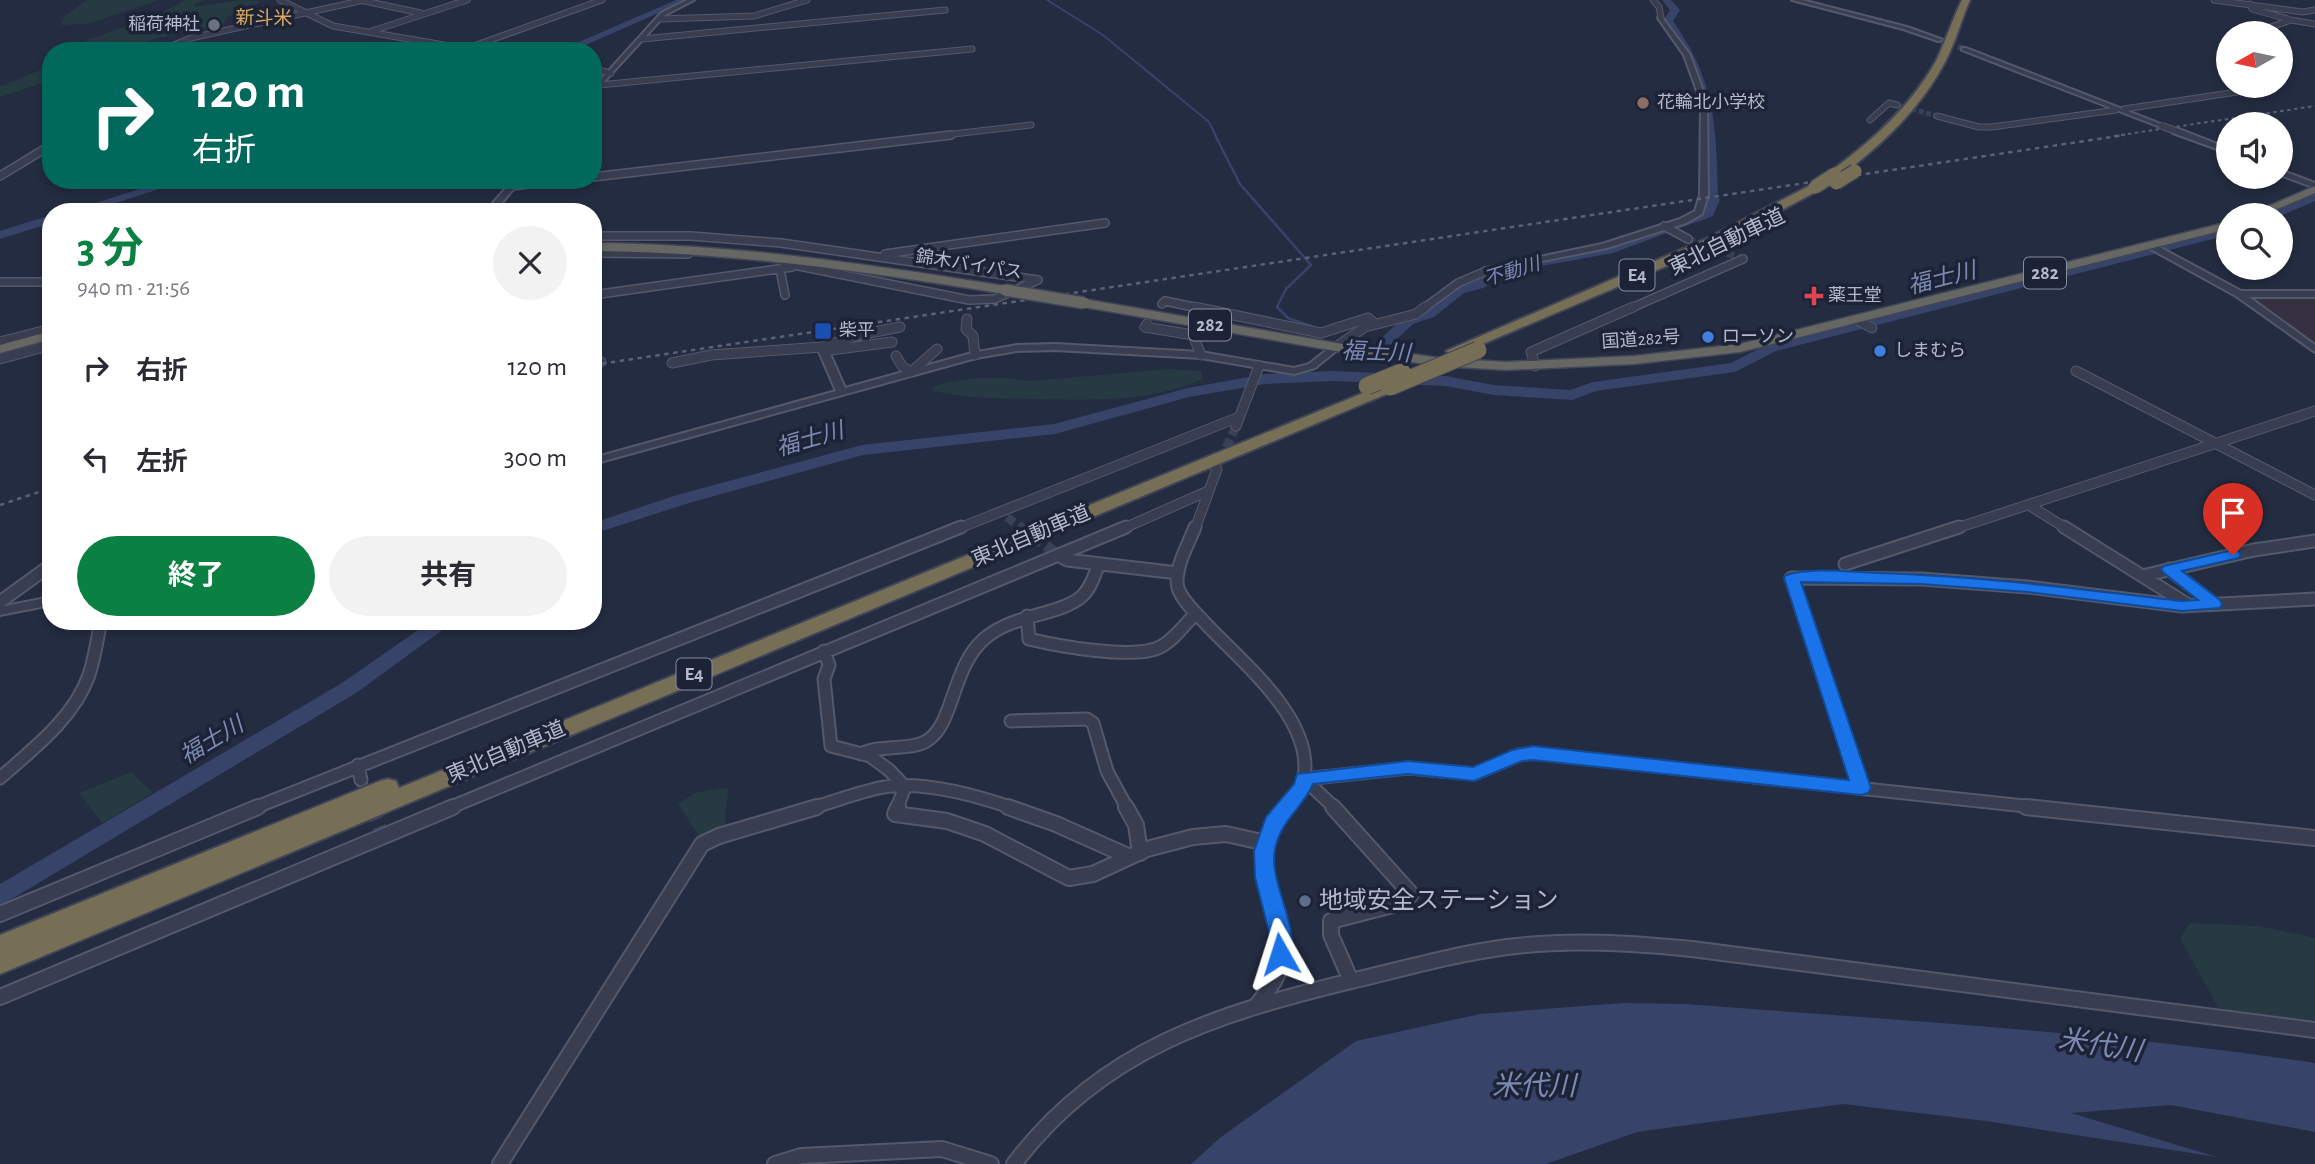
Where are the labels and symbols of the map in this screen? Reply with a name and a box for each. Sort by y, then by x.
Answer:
district label: 新斗米 [235,8,293,28]
place label: 稲荷神社 [128,15,200,34]
marker: 稲荷神社 [206,17,222,33]
north arrow [2216,21,2292,98]
place label: 花輪北小学校 [1657,92,1765,112]
marker: 花輪北小学校 [1635,95,1651,111]
street label: 東北自動車道 [1665,204,1788,279]
street label: 錦木バイパス [914,246,1024,282]
water label: 不動川 [1482,253,1544,289]
water label: 福士川 [1905,257,1981,299]
road number: 282 [2024,258,2066,288]
road number: E4 [1620,260,1654,290]
place label: 薬王堂 [1828,286,1882,305]
marker: 薬王堂 [1806,288,1822,304]
road number: 282 [1189,310,1231,340]
marker: 柴平 [813,321,833,341]
place label: 柴平 [839,321,875,340]
street label: 国道282号 [1601,326,1681,352]
place label: ローソン [1722,328,1794,346]
marker: ローソン [1700,329,1716,345]
water label: 福士川 [1341,338,1414,366]
place label: しまむら [1894,341,1966,360]
marker: しまむら [1872,343,1888,359]
water label: 福士川 [773,417,849,461]
pin [2203,483,2263,555]
street label: 東北自動車道 [969,501,1093,570]
road number: E4 [676,659,712,690]
water label: 福士川 [175,710,250,769]
street label: 東北自動車道 [444,717,568,786]
place label: 地域安全ステーション [1319,887,1559,913]
marker: 地域安全ステーション [1297,893,1313,909]
position arrow [1243,917,1317,991]
water label: 米代川 [2056,1024,2147,1067]
water label: 米代川 [1492,1071,1579,1101]

